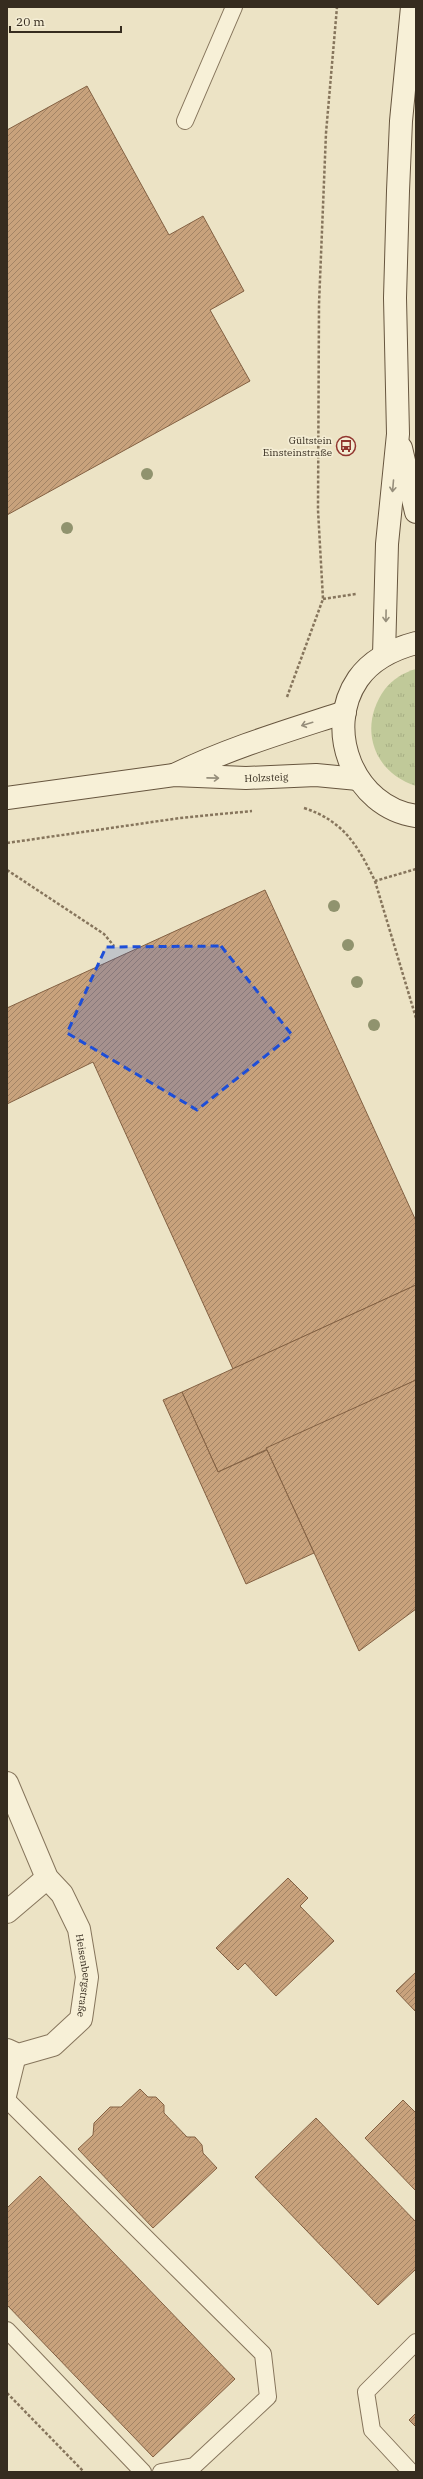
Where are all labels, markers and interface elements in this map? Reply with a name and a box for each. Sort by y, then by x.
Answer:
scale bar [10,8,121,34]
text: 20 m [16,14,45,29]
place label: Gültstein Einsteinstraße [263,434,333,459]
bus stop icon: Gültstein Einsteinstraße [335,435,357,457]
one-way arrow [389,479,396,492]
one-way arrow [383,609,390,622]
one-way arrow [301,721,314,728]
street label: Holzsteig [244,770,289,785]
one-way arrow [206,774,219,782]
street label: Heisenbergstraße [73,1933,93,2018]

